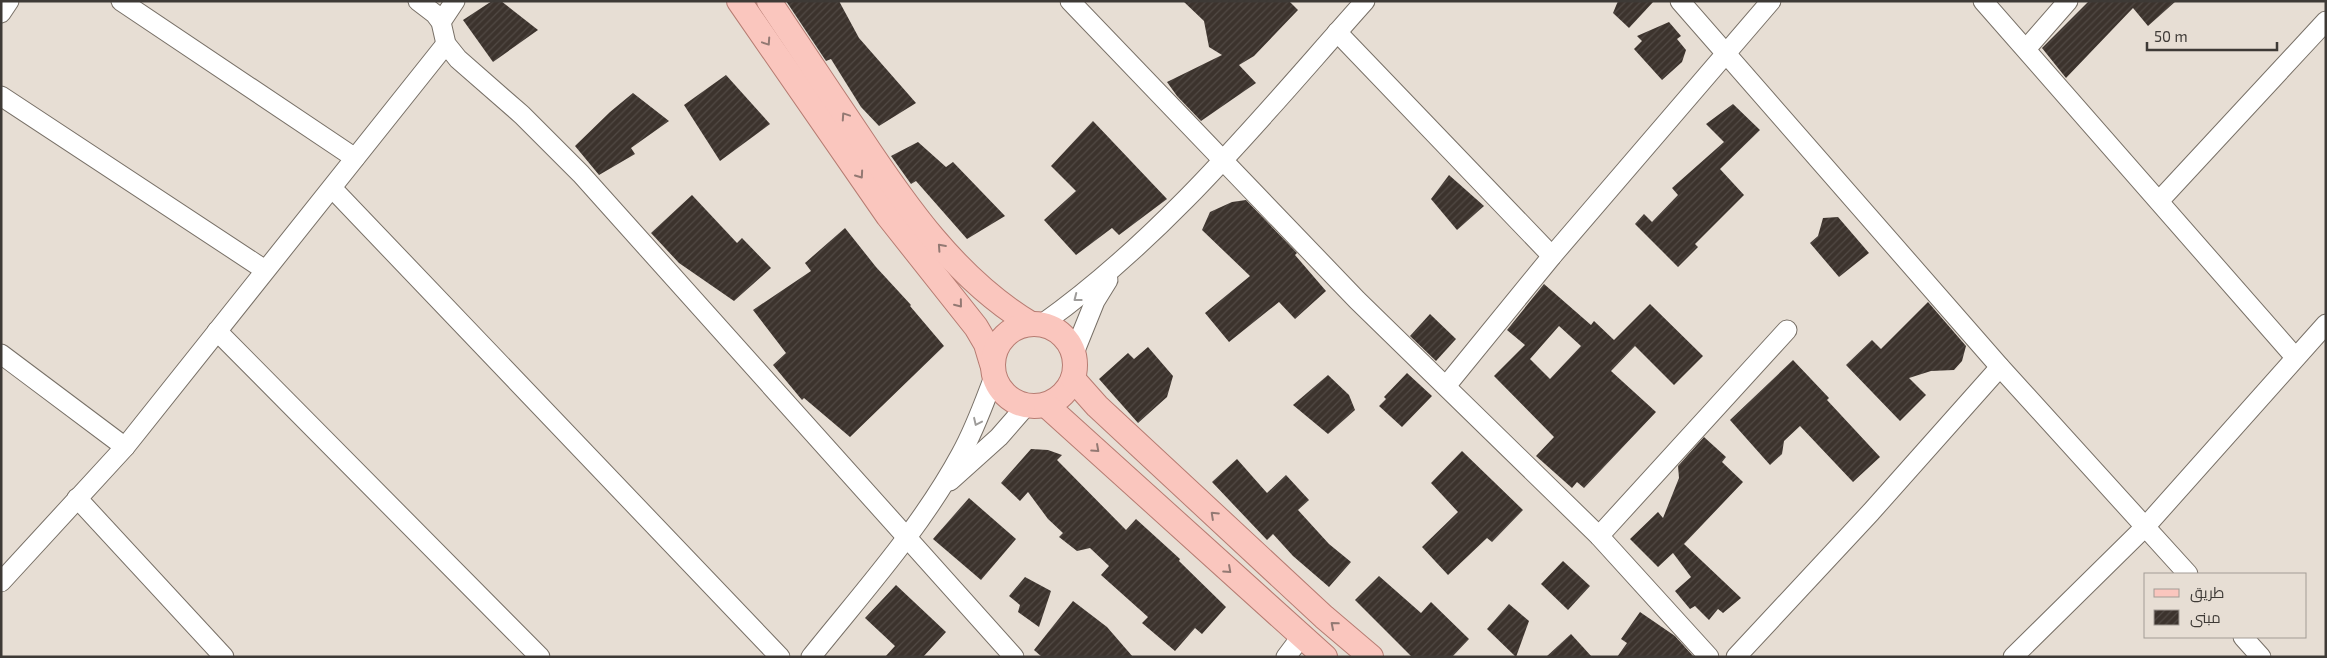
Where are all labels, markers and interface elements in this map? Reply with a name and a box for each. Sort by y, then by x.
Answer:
scale bar [2147,20,2277,52]
text: 50 m [2154,27,2188,45]
one-way arrow [761,36,770,45]
one-way arrow [842,112,851,122]
one-way arrow [854,169,863,179]
one-way arrow [938,243,947,252]
one-way arrow [1073,292,1083,301]
one-way arrow [953,298,962,307]
one-way arrow [972,417,983,426]
one-way arrow [1090,443,1099,452]
one-way arrow [1211,512,1220,521]
one-way arrow [1223,564,1232,573]
legend [2144,573,2307,638]
text: طريق [2190,583,2224,603]
text: مبنى [2190,608,2221,628]
one-way arrow [1331,622,1340,631]

